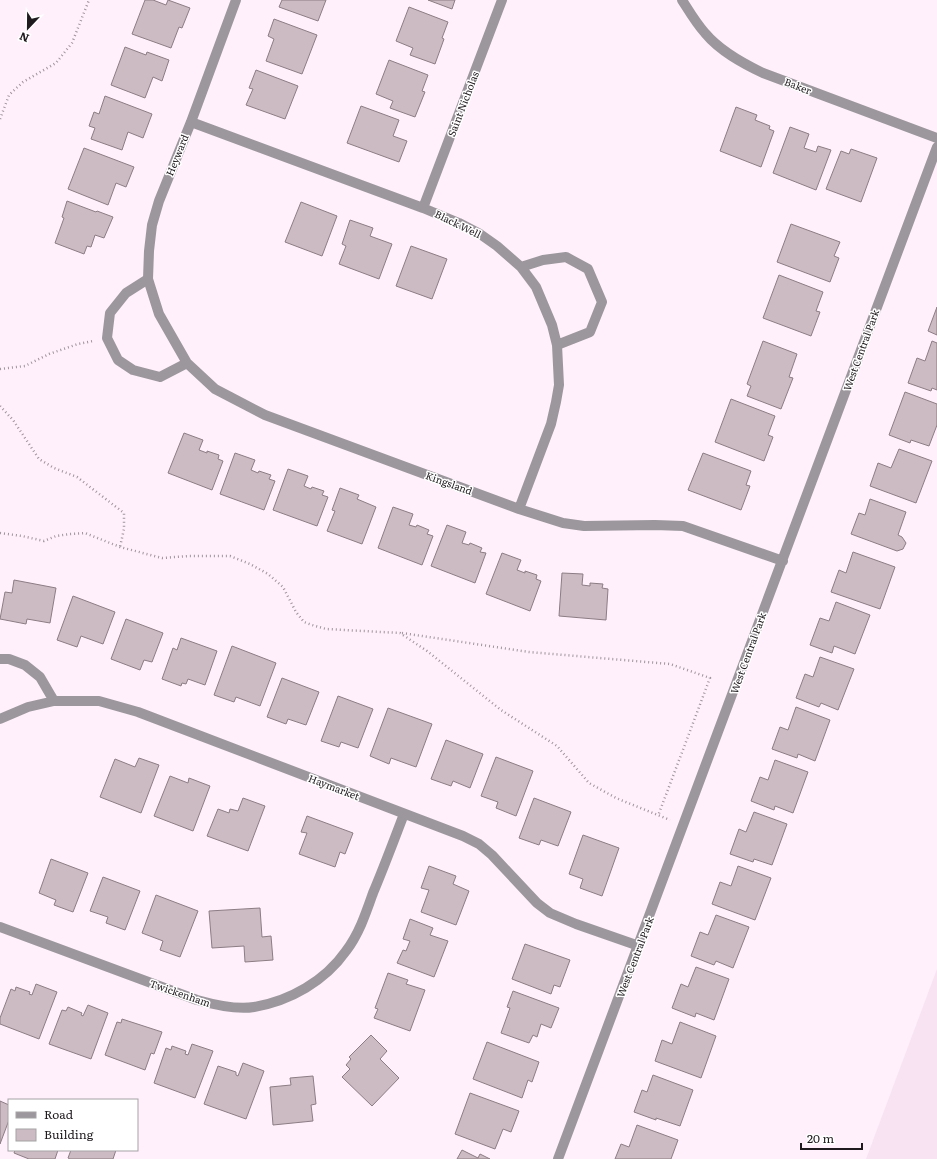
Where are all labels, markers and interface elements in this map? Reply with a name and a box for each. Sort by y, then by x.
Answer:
north arrow [8,8,48,48]
text: N [17,29,31,47]
street label: Saint Nicholas [443,69,482,139]
street label: Baker [783,74,814,98]
street label: Heyward [161,132,192,178]
street label: Black Well [432,206,485,242]
street label: West Central Park [839,306,882,392]
street label: Kingsland [424,467,475,498]
street label: West Central Park [726,609,769,695]
street label: Haymarket [306,770,362,803]
street label: West Central Park [612,914,657,999]
street label: Twickenham [148,975,213,1010]
legend [8,1099,138,1151]
text: Road [44,1105,74,1123]
text: Building [44,1125,94,1143]
scale bar [801,1125,862,1151]
text: 20 m [807,1129,834,1147]

